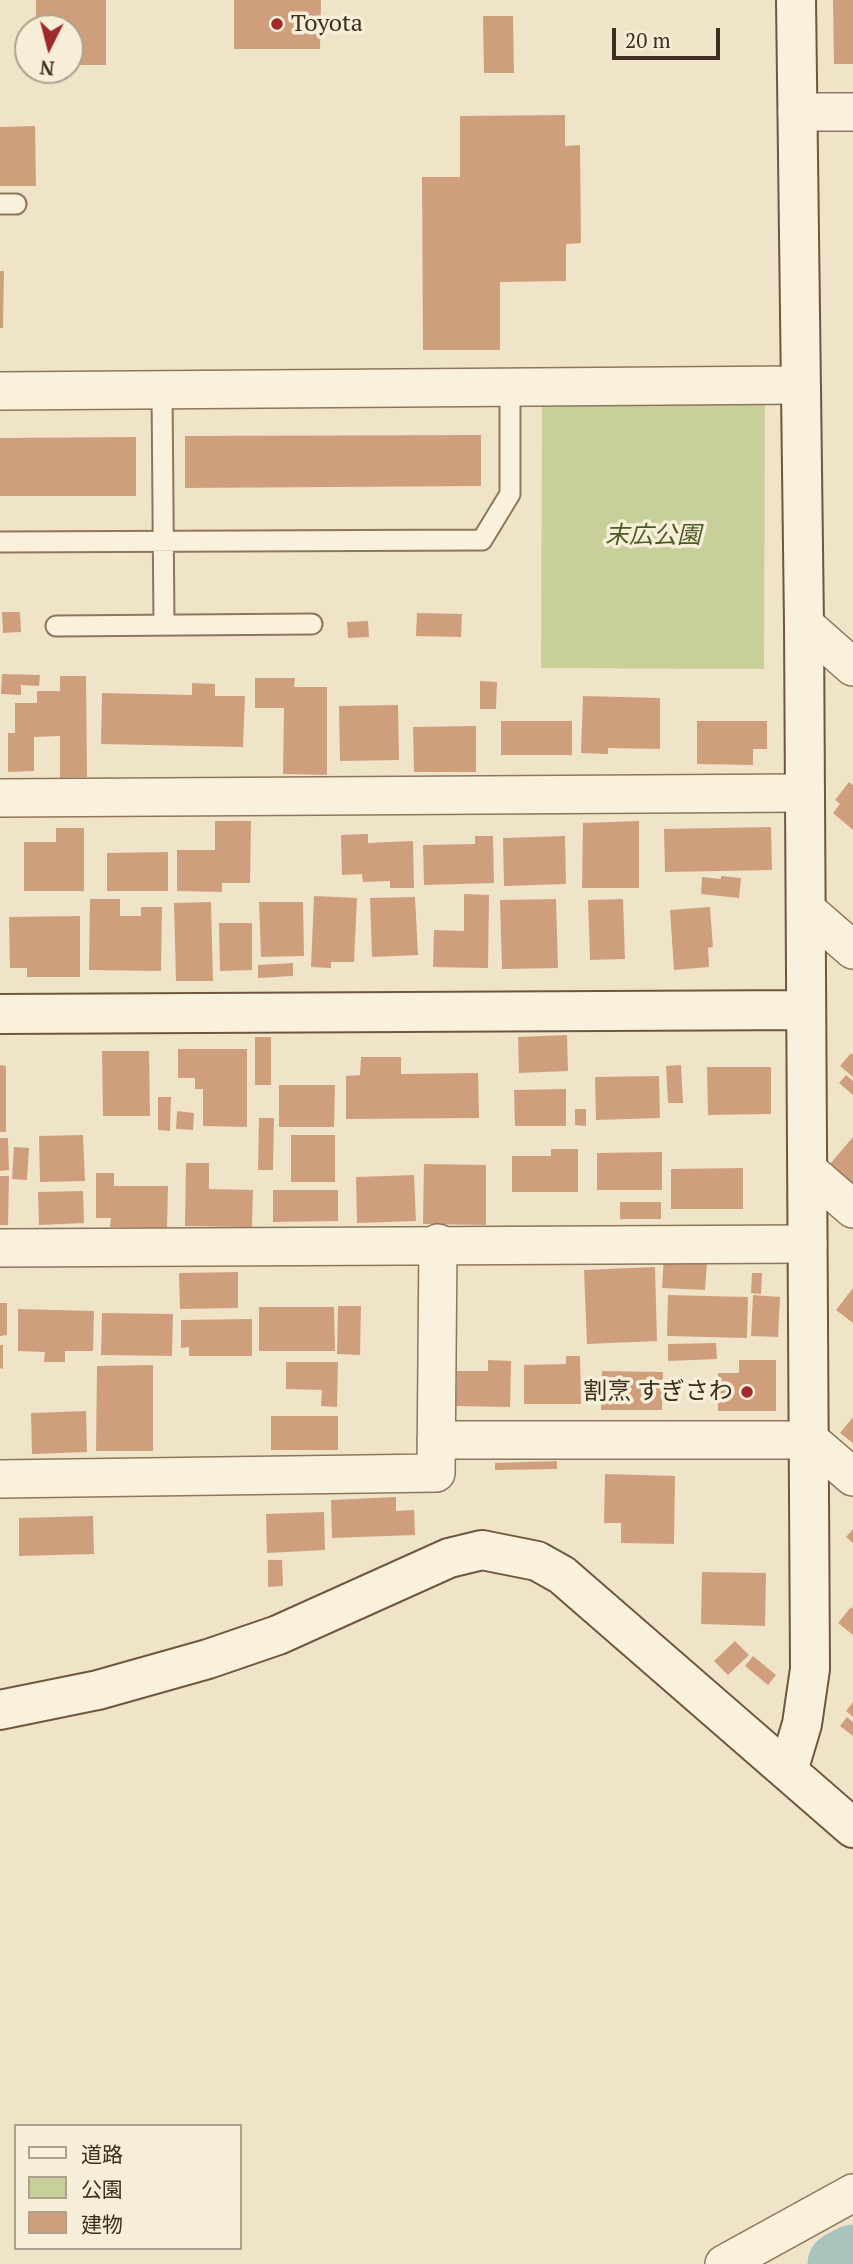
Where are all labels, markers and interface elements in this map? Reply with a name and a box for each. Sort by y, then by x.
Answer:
place label: Toyota [291,10,363,38]
north arrow [14,14,84,84]
scale bar [615,14,724,58]
marker: Toyota [269,16,285,32]
text: 20 m [625,26,671,54]
text: N [38,55,55,82]
park label: 末広公園 [605,522,701,550]
place label: 割烹 すぎさわ [583,1378,733,1406]
marker: 割烹 すぎさわ [739,1384,755,1400]
legend [14,2124,242,2250]
text: 道路 [81,2140,123,2168]
text: 公園 [81,2175,123,2203]
text: 建物 [81,2210,123,2238]

